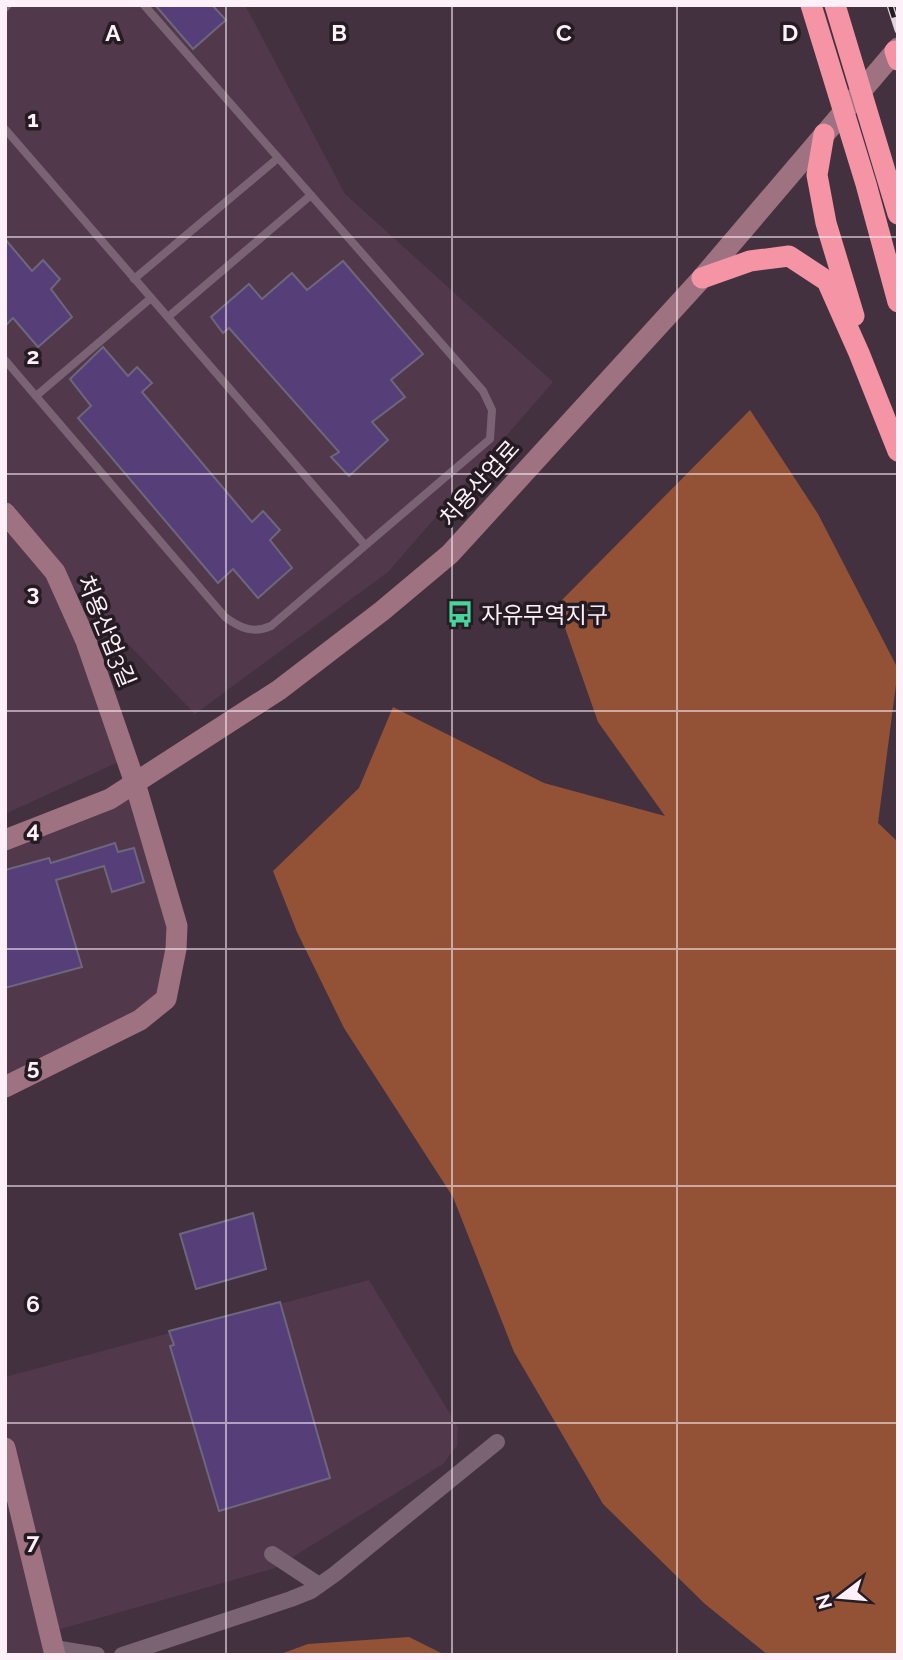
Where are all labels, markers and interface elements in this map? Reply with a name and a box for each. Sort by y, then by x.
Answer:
text: A [105,19,121,46]
text: B [331,19,347,46]
text: C [556,19,572,46]
text: D [782,19,798,46]
text: 1 [27,105,39,132]
text: 2 [27,342,39,369]
street label: 처용산업로 [434,435,524,531]
street label: 처용산업3길 [72,571,142,691]
text: 3 [27,579,39,606]
bus stop icon: 자유무역지구 [445,599,475,629]
place label: 자유무역지구 [481,601,608,628]
text: 4 [26,816,40,843]
text: 5 [27,1053,40,1080]
text: 6 [26,1290,40,1317]
text: 7 [27,1527,40,1554]
north arrow [805,1562,875,1632]
text: N [811,1592,836,1612]

